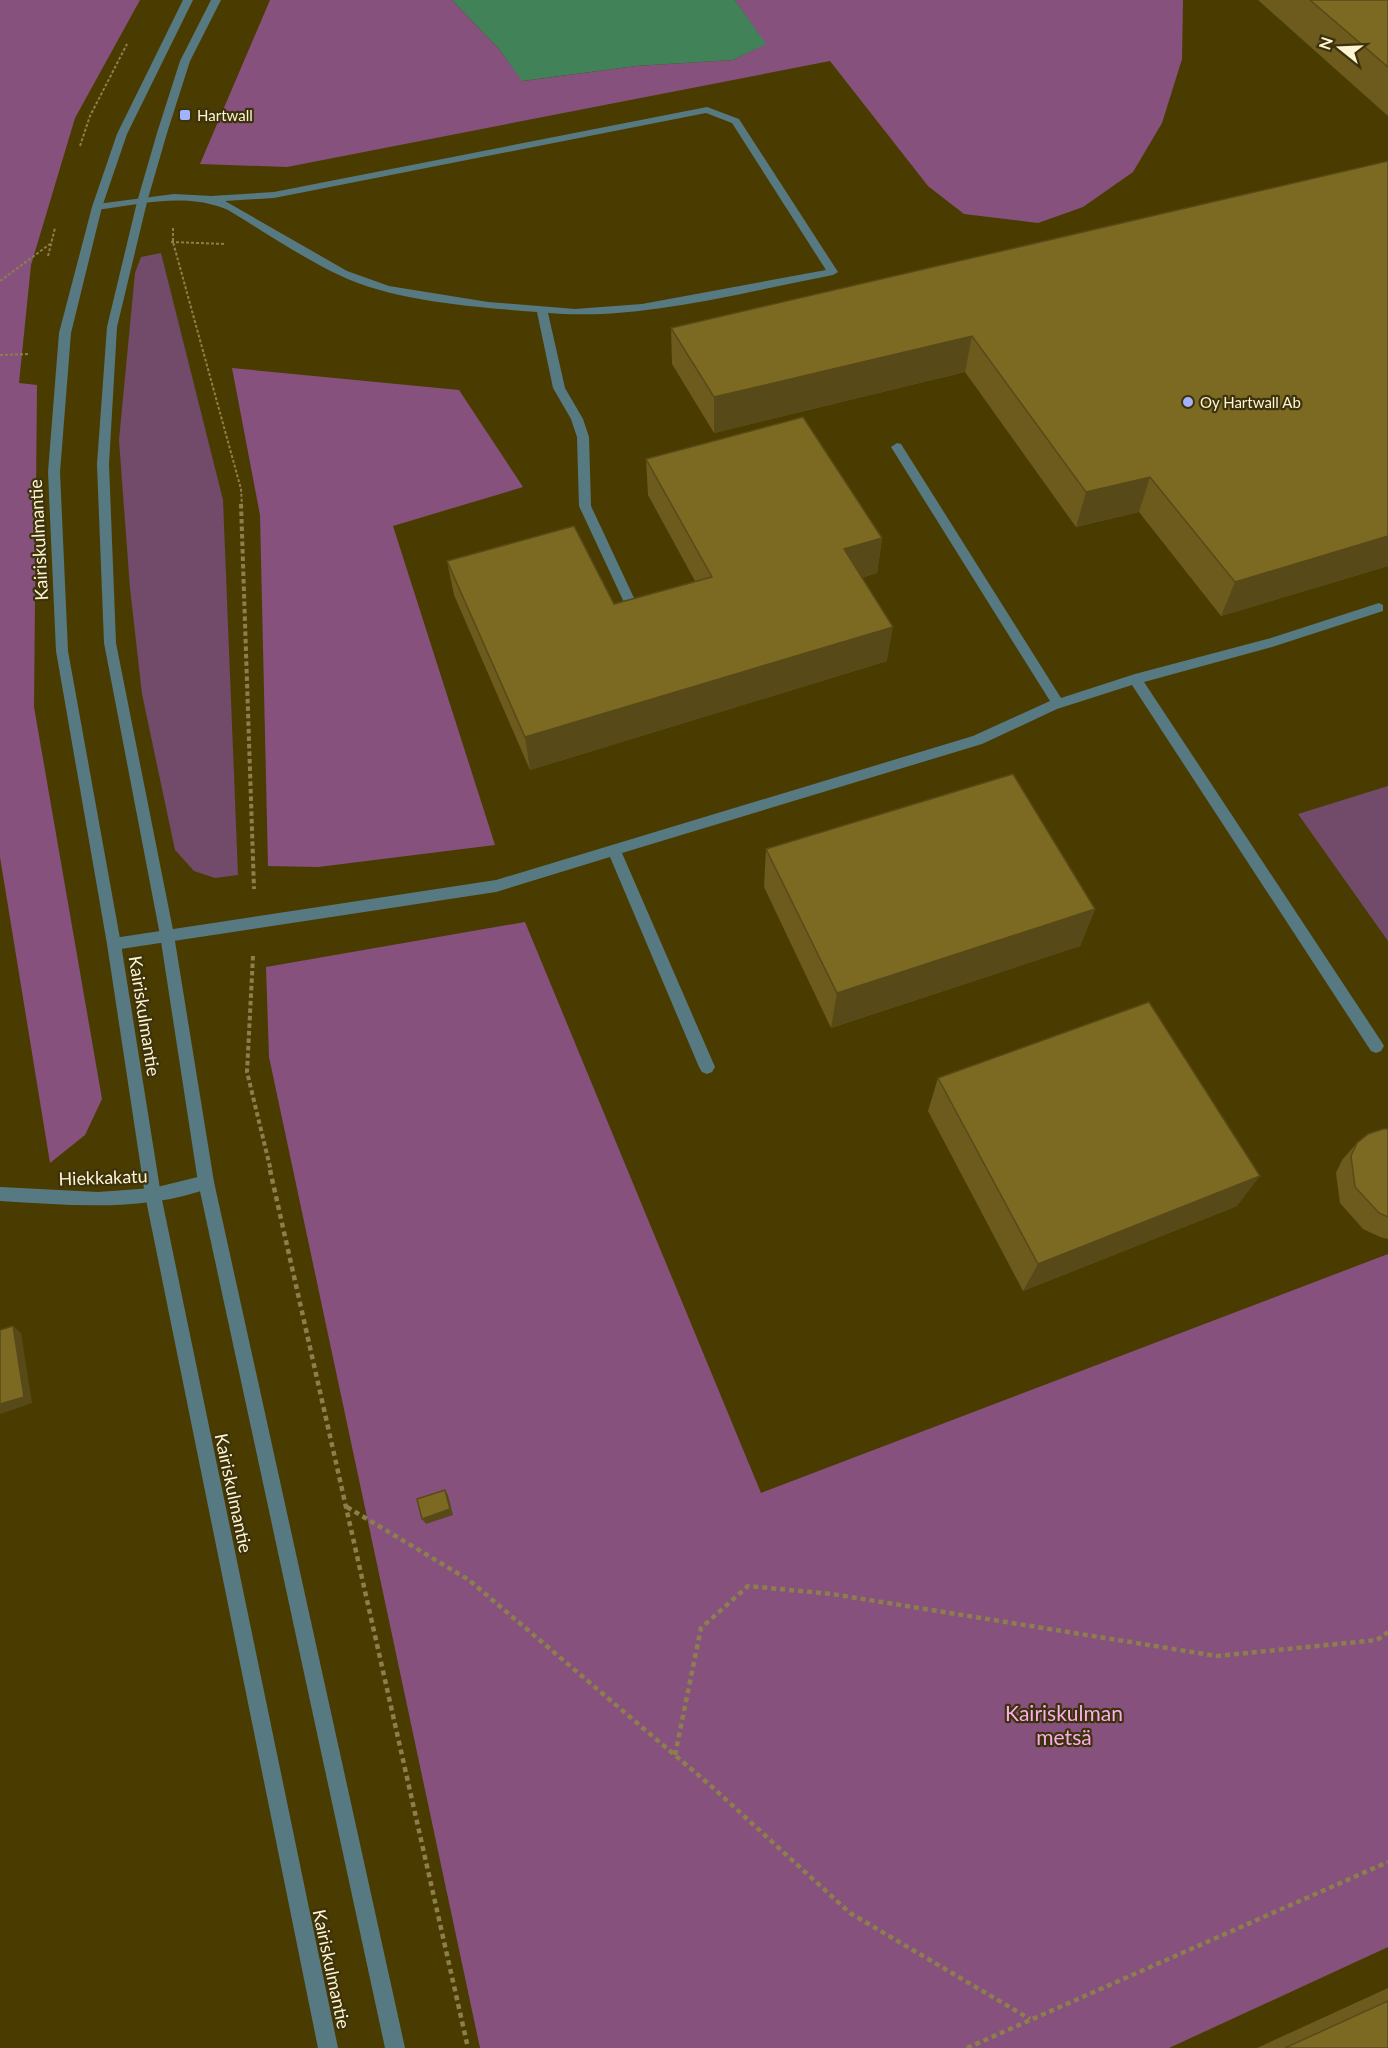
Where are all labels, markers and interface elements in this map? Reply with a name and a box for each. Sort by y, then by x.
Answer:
north arrow [1310,18,1370,78]
text: N [1314,34,1336,52]
place label: Hartwall [197,106,253,124]
marker: Hartwall [178,108,192,122]
place label: Oy Hartwall Ab [1200,393,1301,411]
marker: Oy Hartwall Ab [1181,395,1195,409]
street label: Kairiskulmantie [24,479,52,601]
street label: Kairiskulmantie [125,954,165,1078]
street label: Hiekkakatu [58,1164,148,1190]
street label: Kairiskulmantie [211,1431,257,1555]
park label: Kairiskulman metsä [1005,1700,1123,1749]
street label: Kairiskulmantie [309,1907,355,2031]

